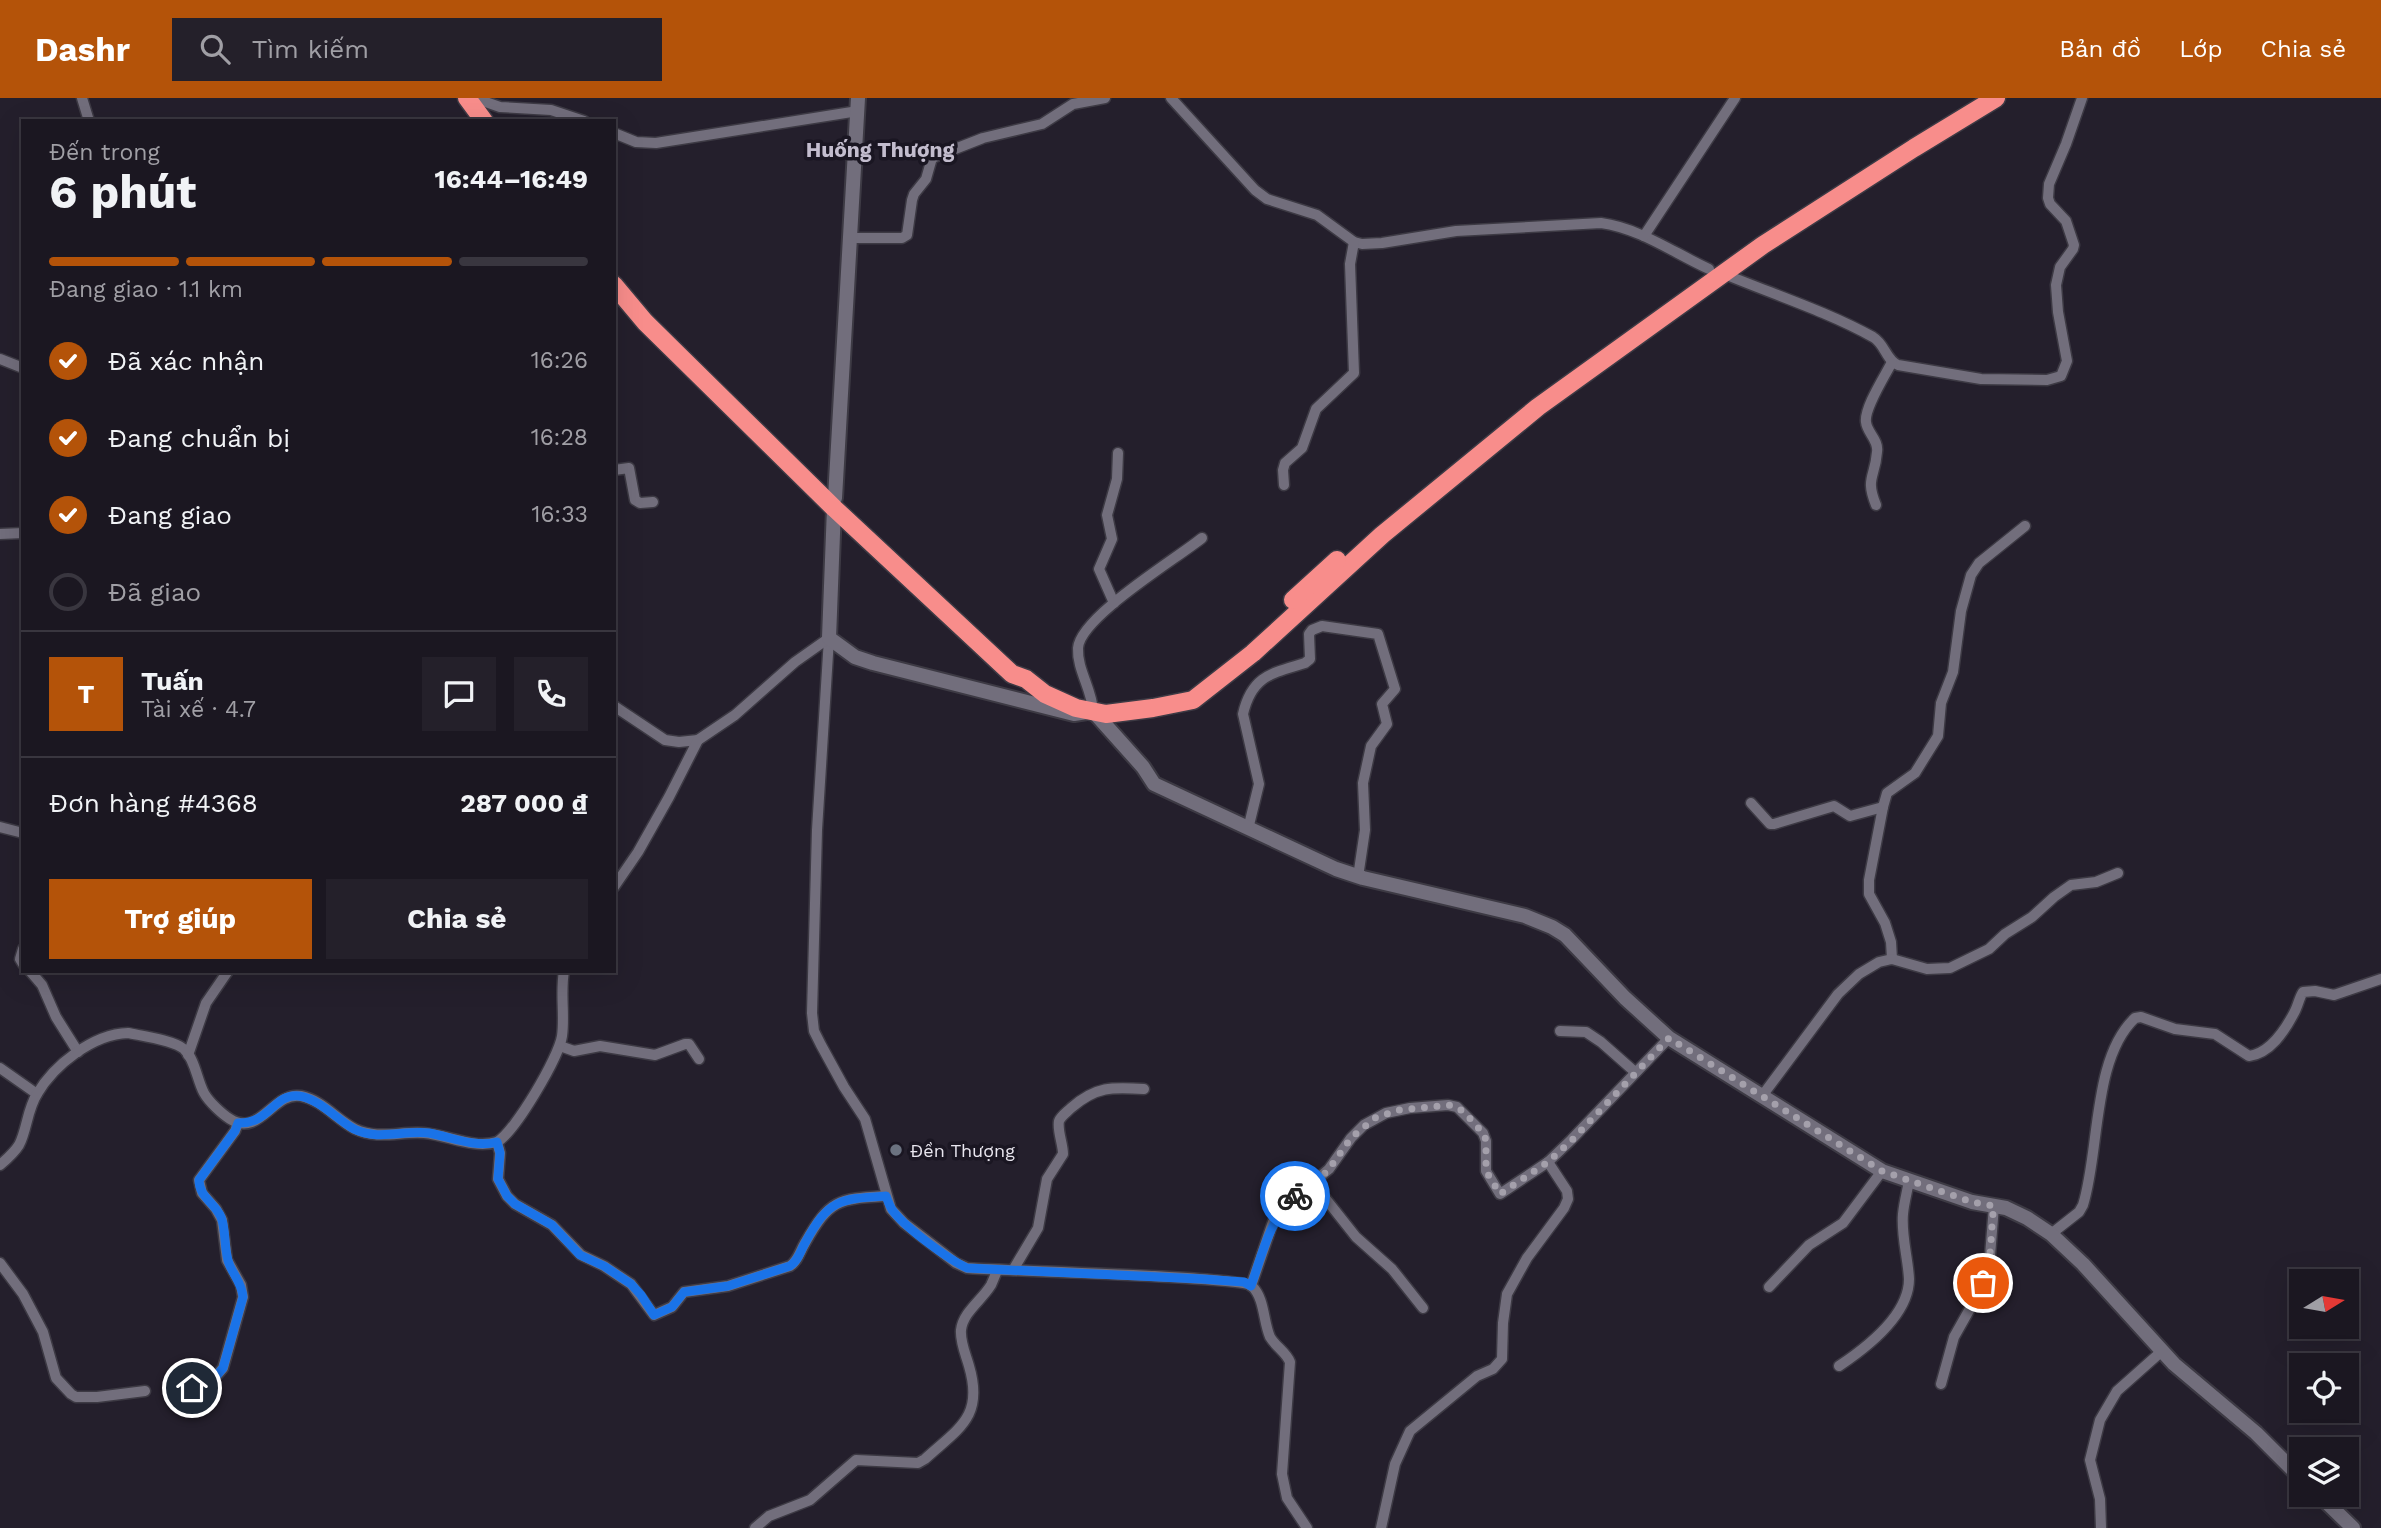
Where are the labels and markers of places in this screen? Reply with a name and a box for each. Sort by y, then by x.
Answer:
place label: Đền Thượng [910,1140,1015,1161]
marker: Đền Thượng [888,1142,904,1158]
pin [1953,1253,2013,1313]
pin [162,1358,222,1418]

